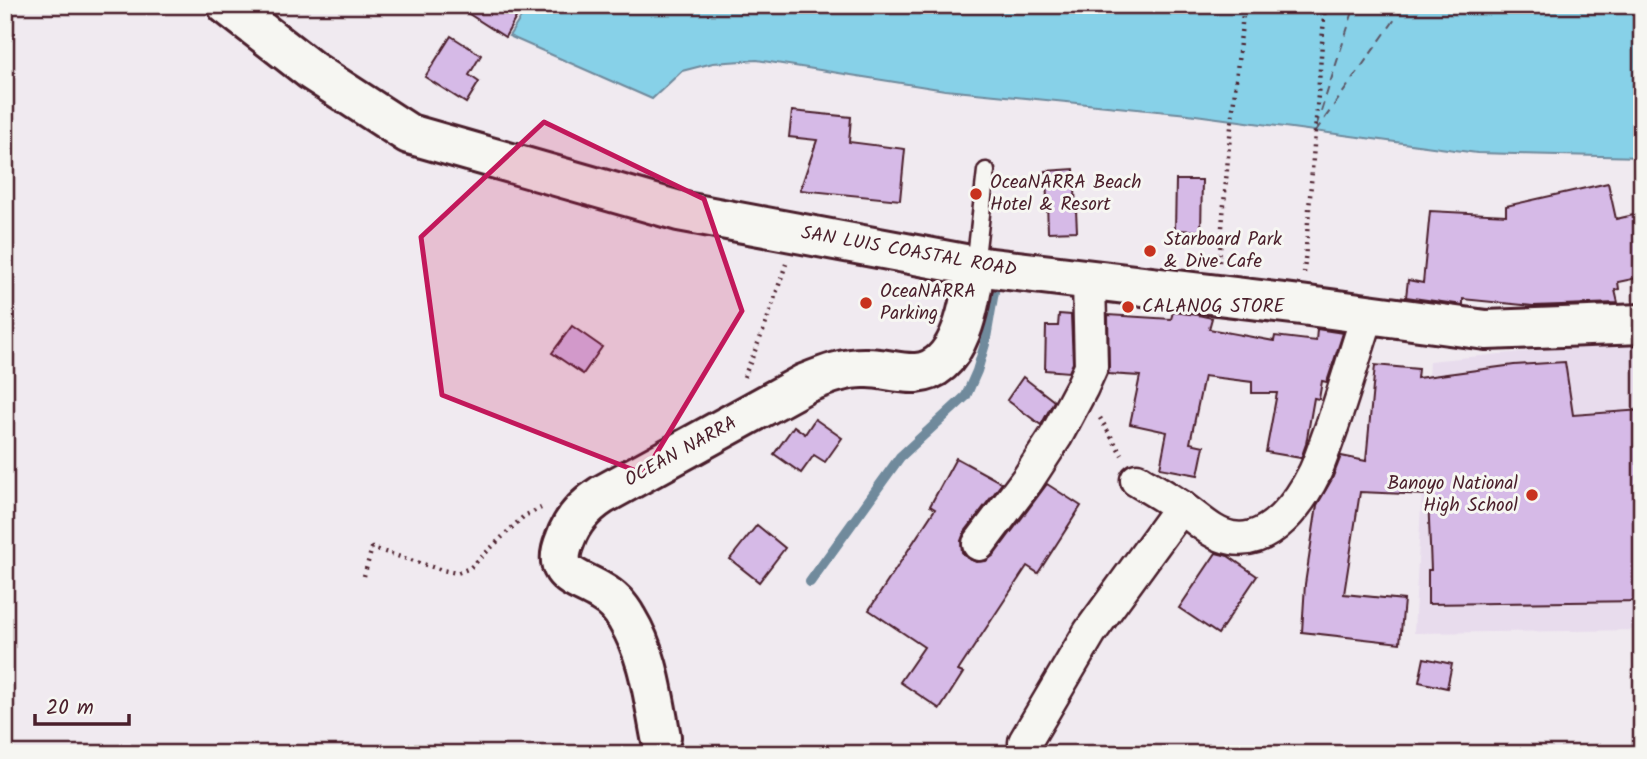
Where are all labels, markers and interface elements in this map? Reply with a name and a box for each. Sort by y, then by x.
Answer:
place label: OceaNARRA Beach Hotel & Resort [990,168,1142,220]
marker: OceaNARRA Beach Hotel & Resort [968,186,984,202]
street label: SAN LUIS COASTAL ROAD [799,218,1019,286]
place label: Starboard Park & Dive Cafe [1164,225,1282,277]
marker: Starboard Park & Dive Cafe [1142,243,1158,259]
place label: OceaNARRA Parking [880,277,976,329]
place label: CALANOG STORE [1142,292,1286,322]
marker: OceaNARRA Parking [858,295,874,311]
marker: CALANOG STORE [1120,299,1136,315]
street label: OCEAN NARRA [619,409,743,495]
place label: Banoyo National High School [1387,469,1518,521]
marker: Banoyo National High School [1524,487,1540,503]
scale bar [35,682,130,726]
text: 20 m [46,692,94,725]

